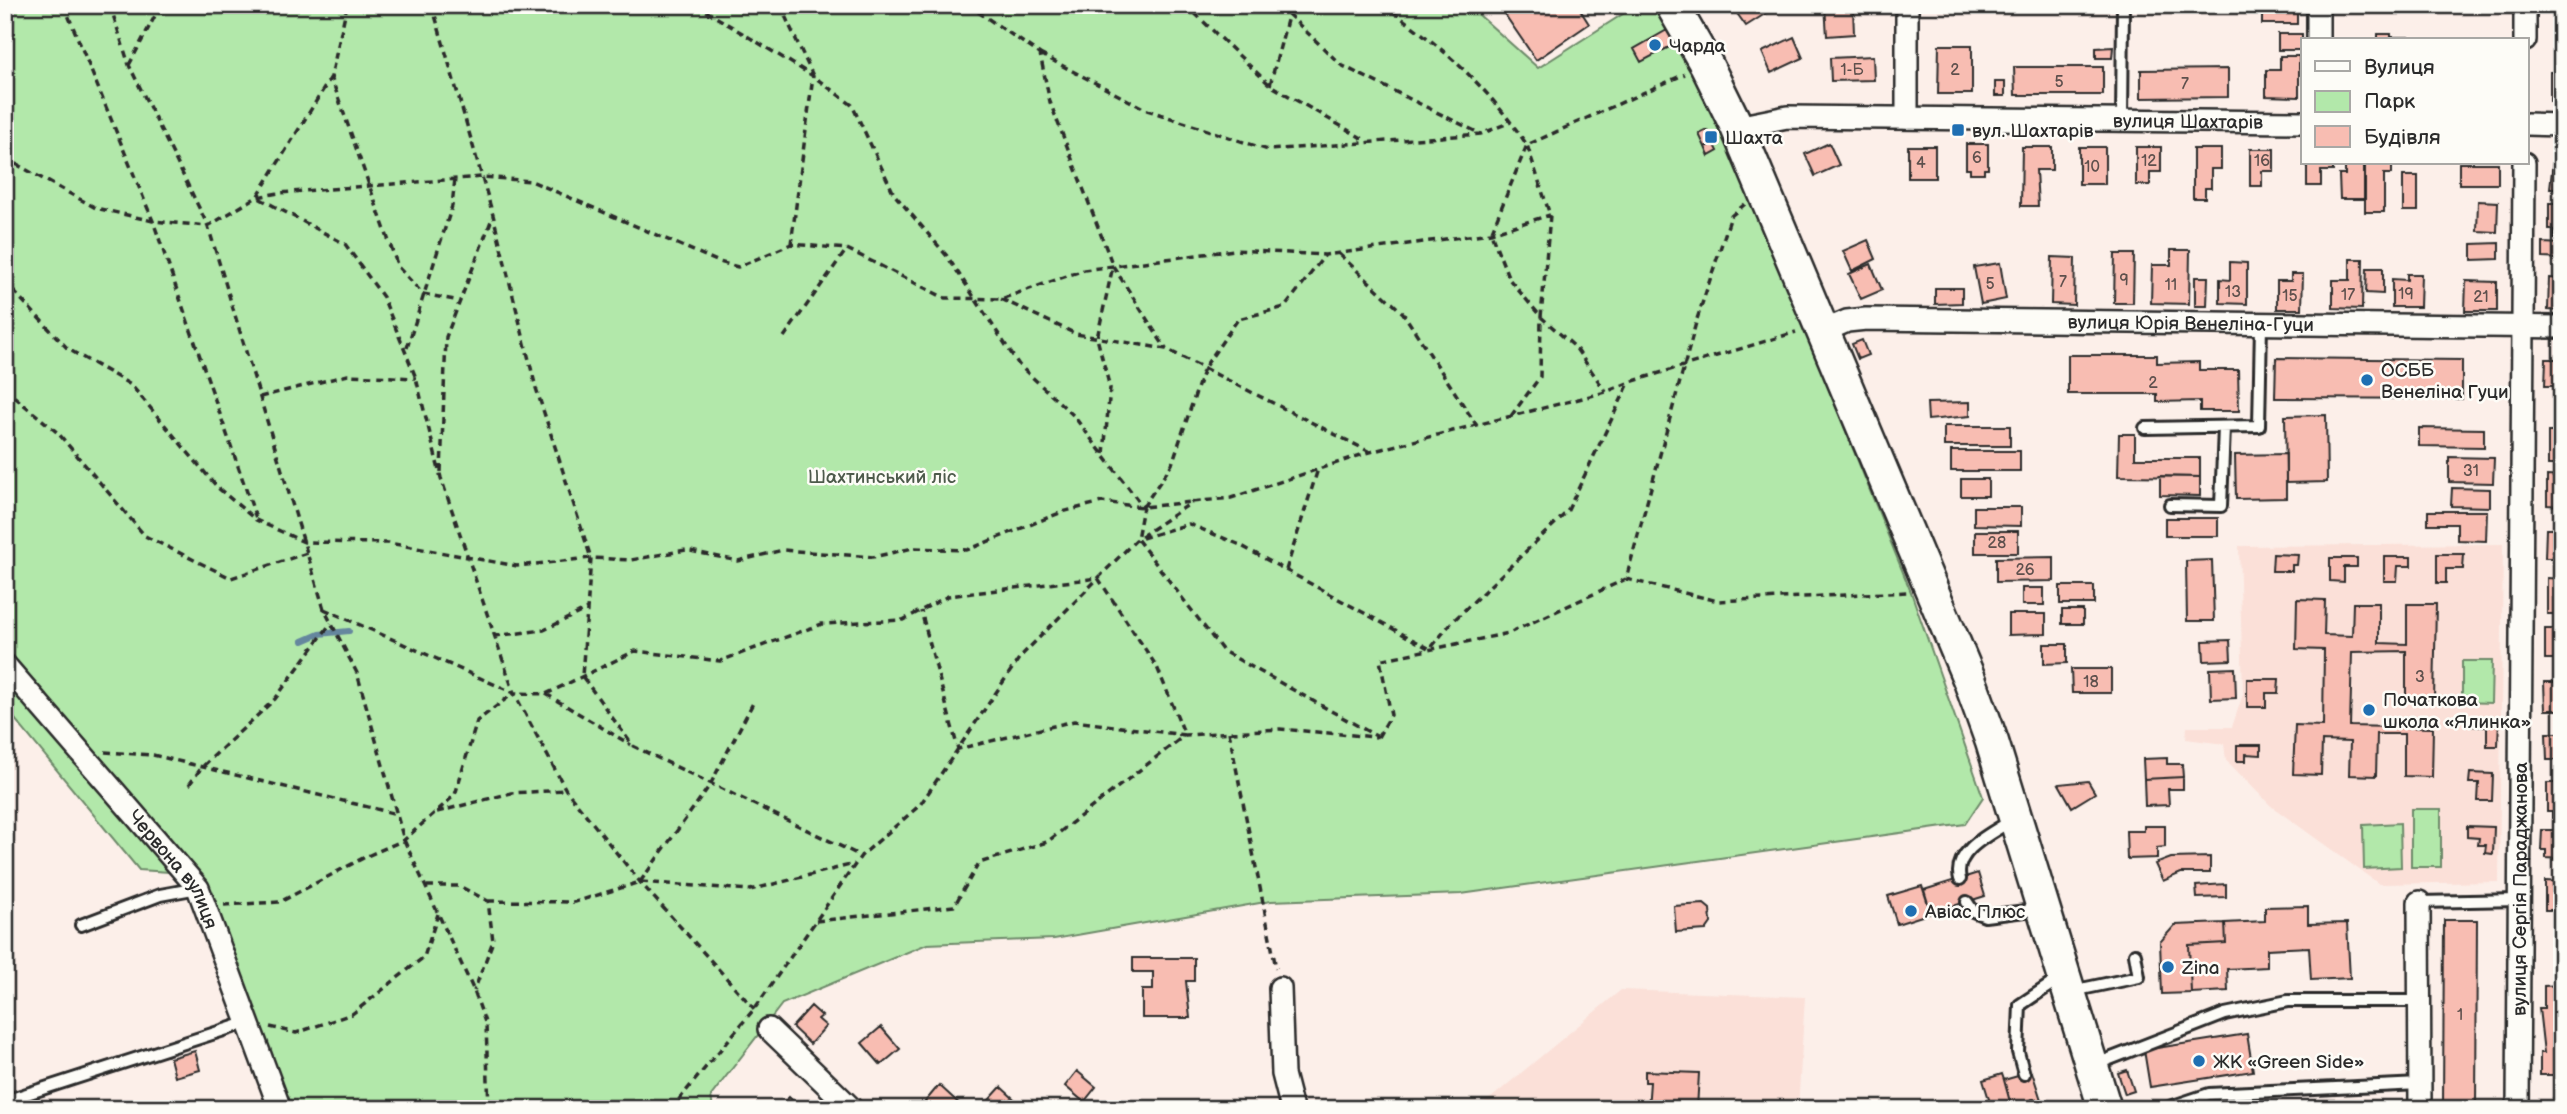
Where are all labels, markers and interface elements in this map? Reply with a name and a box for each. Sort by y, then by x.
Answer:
place label: Чарда [1669,35,1726,58]
marker: Чарда [1647,37,1663,53]
legend [2301,38,2528,164]
text: Вулиця [2364,55,2435,80]
house number: 1-Б [1840,61,1864,80]
house number: 2 [1950,61,1960,80]
house number: 5 [2054,73,2064,92]
house number: 7 [2181,75,2189,94]
text: Парк [2364,89,2415,114]
street label: вулиця Шахтарів [2113,110,2263,135]
place label: вул. Шахтарів [1972,120,2094,143]
marker: вул. Шахтарів [1950,122,1966,138]
text: Будівля [2364,125,2441,150]
place label: Шахта [1725,127,1783,150]
marker: Шахта [1703,129,1719,145]
house number: 6 [1972,149,1982,168]
house number: 12 [2141,152,2157,171]
house number: 16 [2254,152,2270,171]
house number: 4 [1916,154,1926,173]
house number: 10 [2084,158,2100,177]
house number: 9 [2119,271,2129,290]
house number: 7 [2059,273,2067,292]
house number: 5 [1985,275,1995,294]
house number: 11 [2165,276,2177,295]
house number: 13 [2225,283,2241,302]
house number: 19 [2398,285,2414,304]
house number: 17 [2341,286,2355,305]
house number: 15 [2282,287,2298,306]
house number: 21 [2473,288,2489,307]
street label: вулиця Юрія Венеліна-Гуци [2068,311,2314,337]
place label: ОСББ Венеліна Гуци [2381,359,2509,404]
marker: ОСББ Венеліна Гуци [2359,372,2375,388]
house number: 2 [2148,374,2158,393]
house number: 31 [2463,462,2479,481]
park label: Шахтинський ліс [808,466,957,489]
house number: 28 [1988,534,2006,553]
house number: 26 [2015,561,2035,580]
house number: 3 [2415,668,2425,687]
house number: 18 [2083,673,2099,692]
place label: Початкова школа «Ялинка» [2383,689,2531,734]
marker: Початкова школа «Ялинка» [2361,702,2377,718]
street label: вулиця Сергія Параджанова [2509,762,2533,1016]
street label: Червона вулиця [123,806,222,932]
place label: Авіас Плюс [1924,901,2026,924]
marker: Авіас Плюс [1903,903,1919,919]
place label: Zina [2181,957,2220,980]
marker: Zina [2160,959,2176,975]
house number: 1 [2457,1006,2463,1025]
place label: ЖК «Green Side» [2213,1051,2364,1074]
marker: ЖК «Green Side» [2191,1053,2207,1069]

